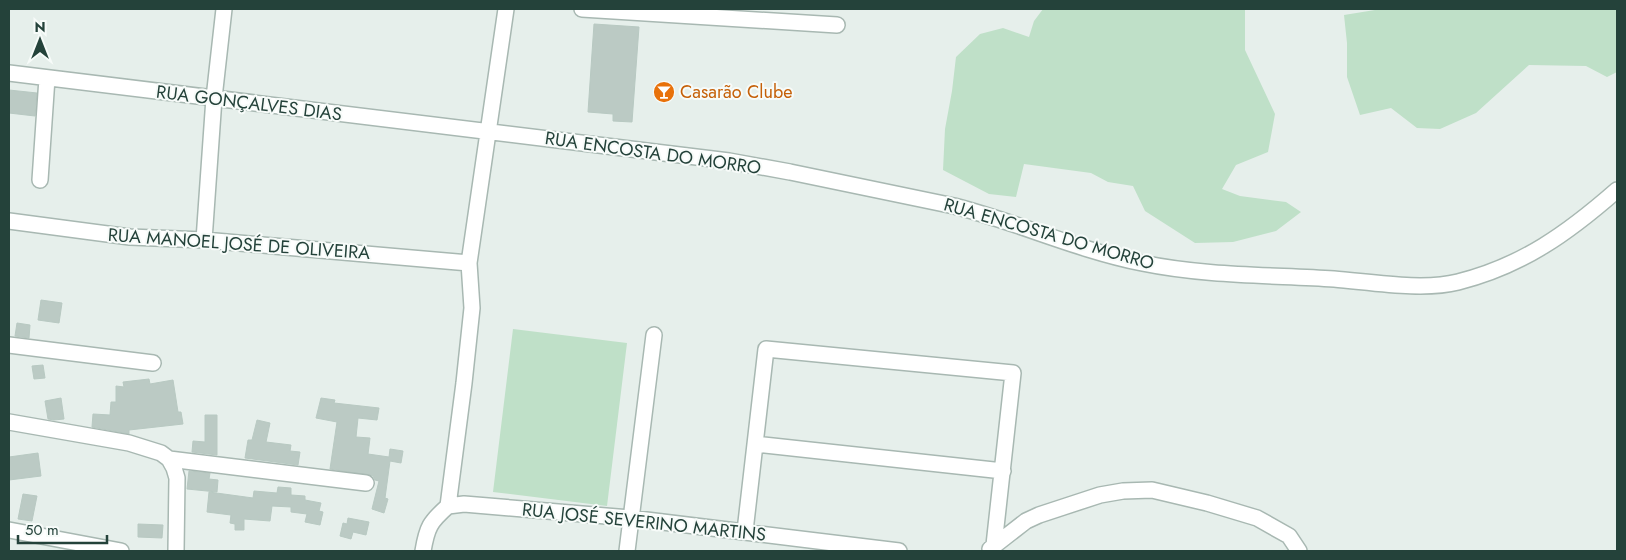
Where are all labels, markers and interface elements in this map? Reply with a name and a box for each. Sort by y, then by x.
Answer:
north arrow [15,15,65,65]
text: N [34,17,46,37]
street label: RUA GONÇALVES DIAS [155,79,343,127]
place label: Casarão Clube [680,79,792,105]
bar icon: Casarão Clube [652,80,676,104]
street label: RUA ENCOSTA DO MORRO [543,125,763,181]
street label: RUA ENCOSTA DO MORRO [941,191,1157,277]
street label: RUA MANOEL JOSÉ DE OLIVEIRA [107,222,371,266]
street label: RUA JOSÉ SEVERINO MARTINS [521,496,767,548]
scale bar [18,512,106,544]
text: 50 m [25,519,59,541]

